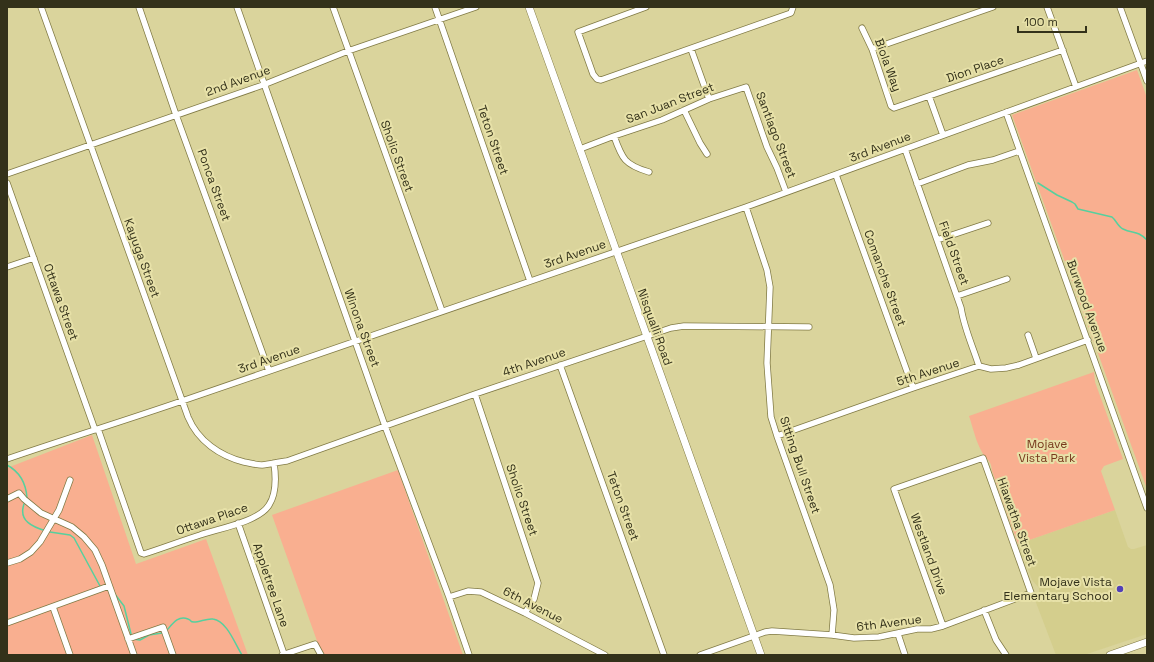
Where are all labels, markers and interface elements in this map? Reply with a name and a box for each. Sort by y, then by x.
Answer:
scale bar [1018,8,1086,34]
text: 100 m [1024,14,1058,30]
street label: Biola Way [871,36,905,94]
street label: Dion Place [944,52,1006,86]
street label: 2nd Avenue [203,62,273,100]
street label: San Juan Street [624,79,716,127]
street label: Santiago Street [752,89,800,181]
street label: Teton Street [474,103,512,177]
street label: Sholic Street [377,118,417,194]
street label: 3rd Avenue [847,128,913,166]
street label: Ponca Street [194,147,234,223]
street label: Kayuga Street [120,216,164,300]
street label: Field Street [935,219,973,287]
street label: Comanche Street [860,228,910,328]
street label: 3rd Avenue [542,236,608,272]
street label: Burwood Avenue [1063,258,1111,354]
street label: Ottawa Street [40,262,82,342]
street label: Nisqualli Road [634,286,676,368]
street label: Winona Street [340,287,384,369]
street label: 3rd Avenue [236,341,302,377]
street label: 4th Avenue [500,344,568,380]
street label: 5th Avenue [894,354,962,390]
street label: Sitting Bull Street [776,414,824,516]
park label: Mojave Vista Park [1019,436,1076,466]
street label: Sholic Street [502,462,542,538]
street label: Teton Street [603,469,643,543]
street label: Hiawatha Street [994,475,1040,569]
street label: Ottawa Place [174,499,250,539]
street label: Westland Drive [907,511,951,597]
street label: Appletree Lane [249,541,293,629]
place label: Mojave Vista Elementary School [1004,574,1112,604]
street label: 6th Avenue [500,583,566,627]
marker: Mojave Vista Elementary School [1115,584,1125,594]
street label: 6th Avenue [856,611,922,635]

